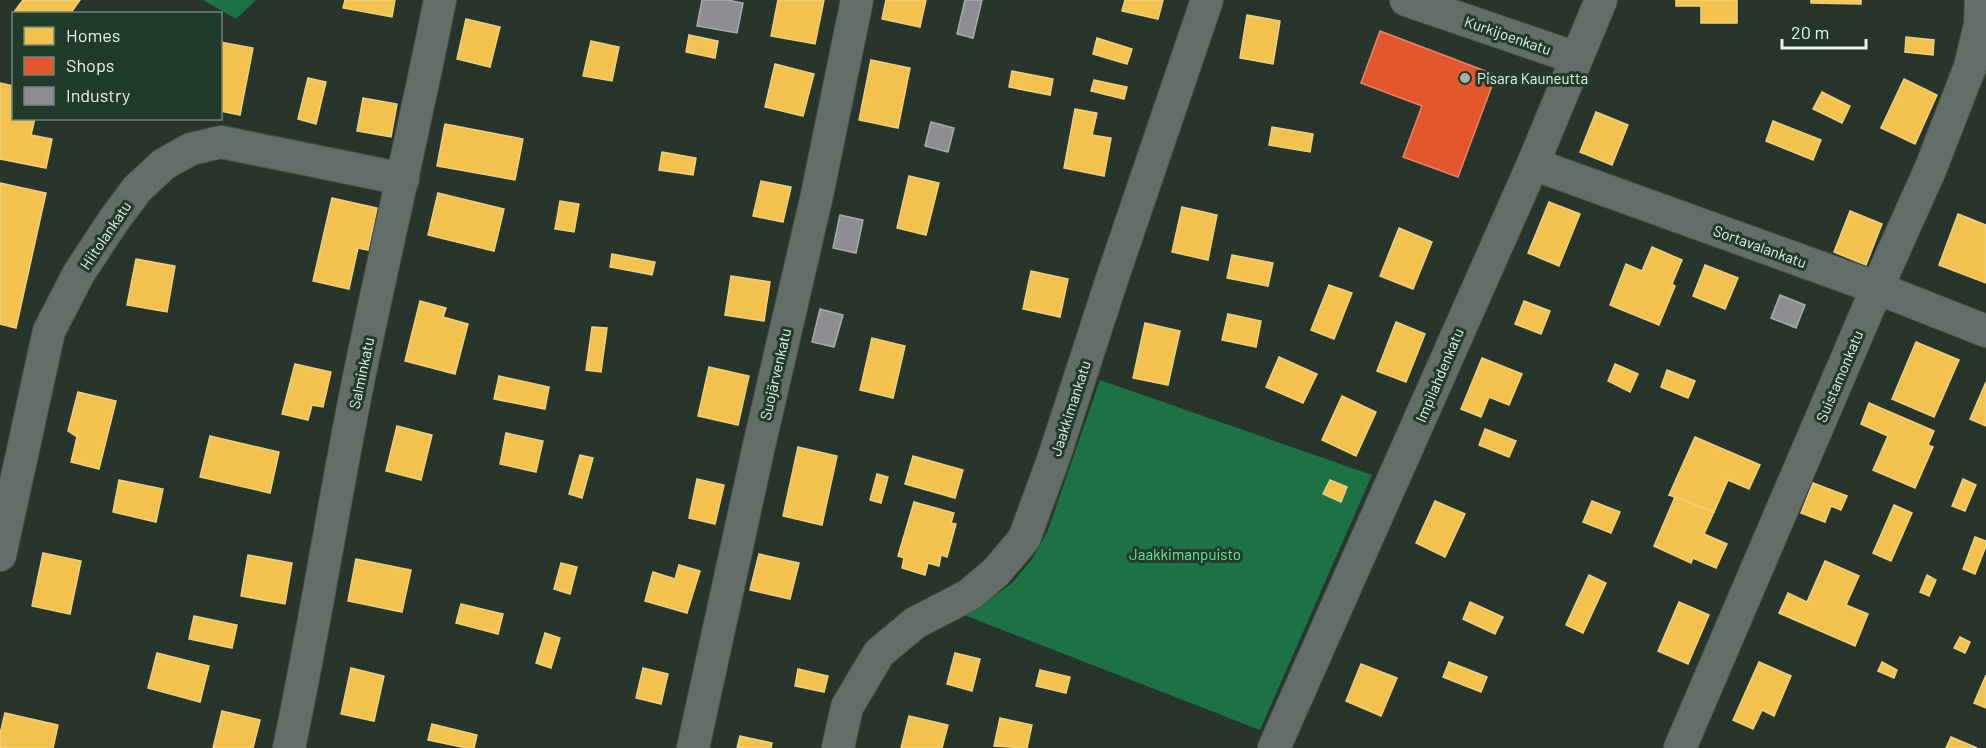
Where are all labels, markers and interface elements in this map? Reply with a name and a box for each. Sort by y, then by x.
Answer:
legend [12,12,222,120]
street label: Kurkijoenkatu [1462,12,1554,58]
scale bar [1782,12,1866,50]
text: 20 m [1791,21,1829,43]
text: Homes [66,24,120,46]
text: Shops [66,54,115,76]
place label: Pisara Kauneutta [1477,69,1588,87]
marker: Pisara Kauneutta [1458,71,1472,85]
text: Industry [66,84,130,106]
street label: Hiitolankatu [76,197,134,273]
street label: Sortavalankatu [1711,221,1809,271]
street label: Impilahdenkatu [1411,325,1467,425]
street label: Suojärvenkatu [756,326,794,422]
street label: Suistamonkatu [1812,327,1866,425]
street label: Salminkatu [345,336,377,410]
street label: Jaakkimankatu [1046,358,1094,458]
park label: Jaakkimanpuisto [1129,545,1241,563]

